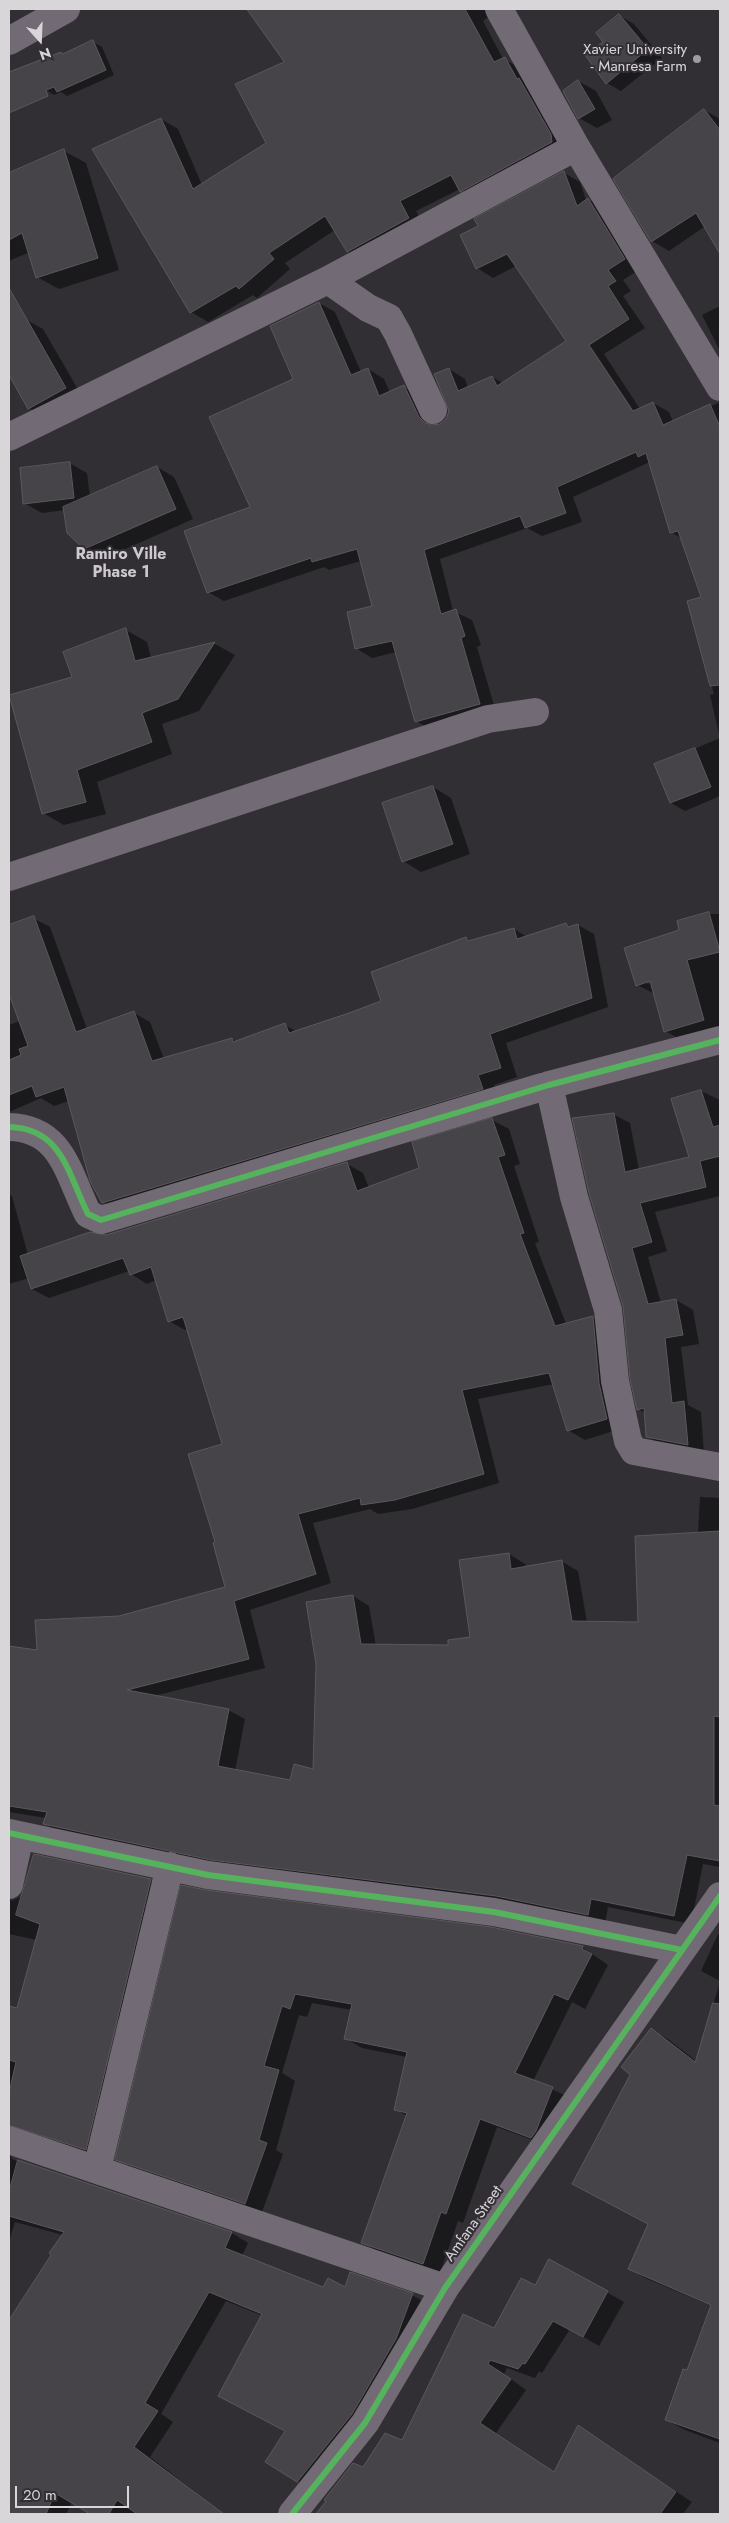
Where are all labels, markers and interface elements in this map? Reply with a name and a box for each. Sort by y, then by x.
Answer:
north arrow [15,15,65,65]
place label: Xavier University - Manresa Farm [583,41,687,76]
text: N [36,43,54,65]
marker: Xavier University - Manresa Farm [691,53,703,65]
district label: Ramiro Ville Phase 1 [75,545,167,583]
street label: Amfana Street [441,2183,507,2265]
scale bar [18,2476,131,2508]
text: 20 m [23,2484,57,2506]

